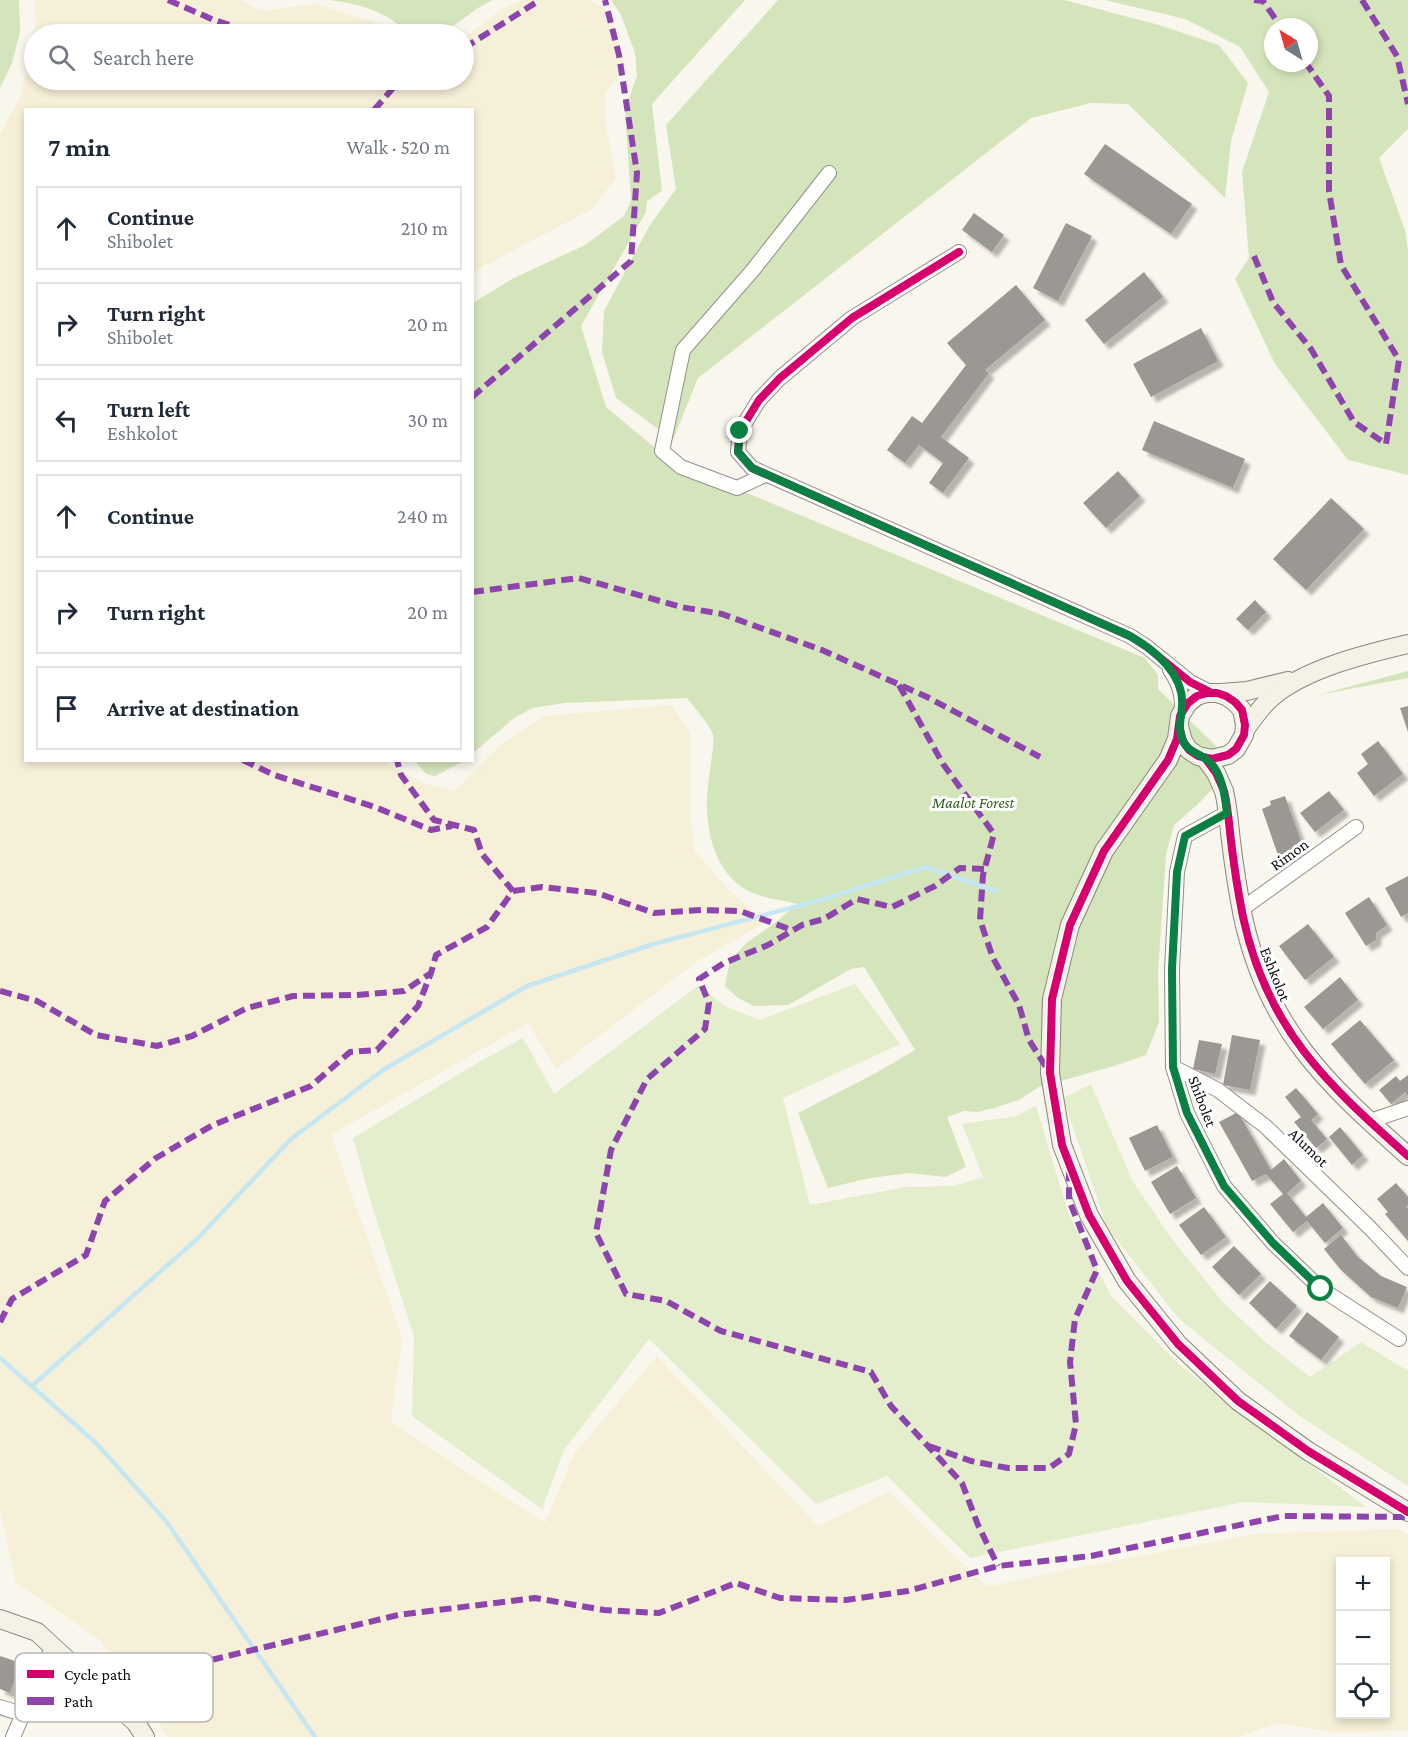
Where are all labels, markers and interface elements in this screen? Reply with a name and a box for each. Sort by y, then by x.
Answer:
north arrow [1264,18,1318,72]
search box [24,24,474,90]
icon: search [45,41,78,74]
text: Search here [93,45,194,70]
text: 7 min [48,133,110,162]
text: Walk · 520 m [347,136,450,158]
text: Continue [107,205,194,230]
icon: ahead [50,212,83,245]
text: 210 m [401,217,448,239]
text: Shibolet [107,230,173,252]
text: Turn right [107,301,205,326]
icon: right [50,308,83,341]
text: 20 m [407,313,448,335]
text: Shibolet [107,326,173,348]
text: Turn left [107,397,190,422]
icon: left [50,404,83,437]
text: 30 m [407,409,448,431]
route end [726,417,752,443]
text: Eshkolot [107,422,178,444]
icon: ahead [50,500,83,533]
text: Continue [107,504,194,529]
text: 240 m [397,505,448,527]
icon: right [50,596,83,629]
text: Turn right [107,600,205,625]
text: 20 m [407,601,448,623]
icon: arrive [50,692,83,725]
text: Arrive at destination [107,696,299,721]
park label: Maalot Forest [931,794,1014,811]
street label: Rimon [1267,835,1312,874]
street label: Eshkolot [1257,945,1294,1004]
street label: Shibolet [1185,1073,1220,1130]
street label: Alumot [1286,1125,1332,1171]
route start [1307,1275,1333,1301]
map controls [1336,1557,1390,1719]
button: + [1336,1557,1390,1611]
button: − [1336,1611,1390,1665]
legend [15,1653,213,1722]
button: locate [1336,1665,1390,1719]
text: Cycle path [64,1666,131,1684]
text: Path [64,1693,94,1710]

